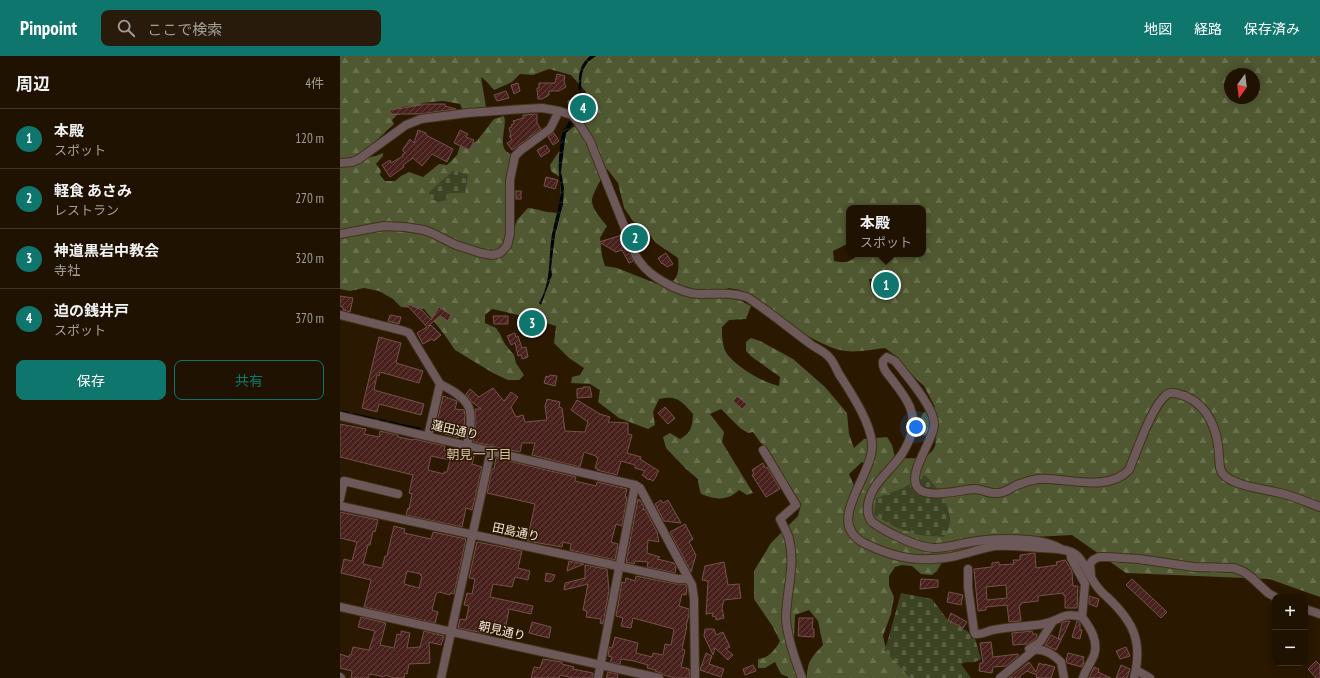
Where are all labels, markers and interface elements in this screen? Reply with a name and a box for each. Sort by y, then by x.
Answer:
search box [101,10,381,46]
text: Pinpoint [20,16,77,40]
icon: search [115,17,137,39]
text: ここで検索 [147,20,222,39]
text: 地図 [1144,20,1172,38]
text: 経路 [1194,20,1222,38]
text: 保存済み [1244,20,1300,38]
north arrow [1224,68,1260,104]
text: 周辺 [16,73,50,95]
text: 4件 [305,75,324,92]
pin: 4 [570,93,596,123]
text: 本殿 [54,121,84,140]
text: 1 [26,130,32,147]
text: 120 m [295,130,324,147]
text: スポット [54,142,106,159]
text: 軽食 あさみ [54,181,132,200]
text: 2 [26,190,32,207]
text: 270 m [295,190,324,207]
text: レストラン [54,202,119,219]
popup [846,205,926,257]
text: 本殿 [860,213,890,232]
pin: 2 [622,223,648,253]
text: スポット [860,234,912,251]
text: 神道黒岩中教会 [54,241,159,260]
text: 3 [26,250,32,267]
text: 320 m [295,250,324,267]
text: 寺社 [54,262,80,279]
pin: 1 [873,270,899,300]
text: 迫の銭井戸 [54,301,129,320]
pin: 3 [519,308,545,338]
text: 4 [26,310,32,327]
text: 370 m [295,310,324,327]
text: スポット [54,322,106,339]
button: 保存 [16,360,166,400]
button: 共有 [174,360,324,400]
street label: 蓮田通り [430,417,480,442]
your location [906,417,926,437]
district label: 朝見一丁目 [446,446,512,463]
street label: 田島通り [491,519,541,544]
map controls [1272,594,1308,666]
button: + [1272,594,1308,630]
street label: 朝見通り [477,618,527,643]
button: − [1272,630,1308,666]

